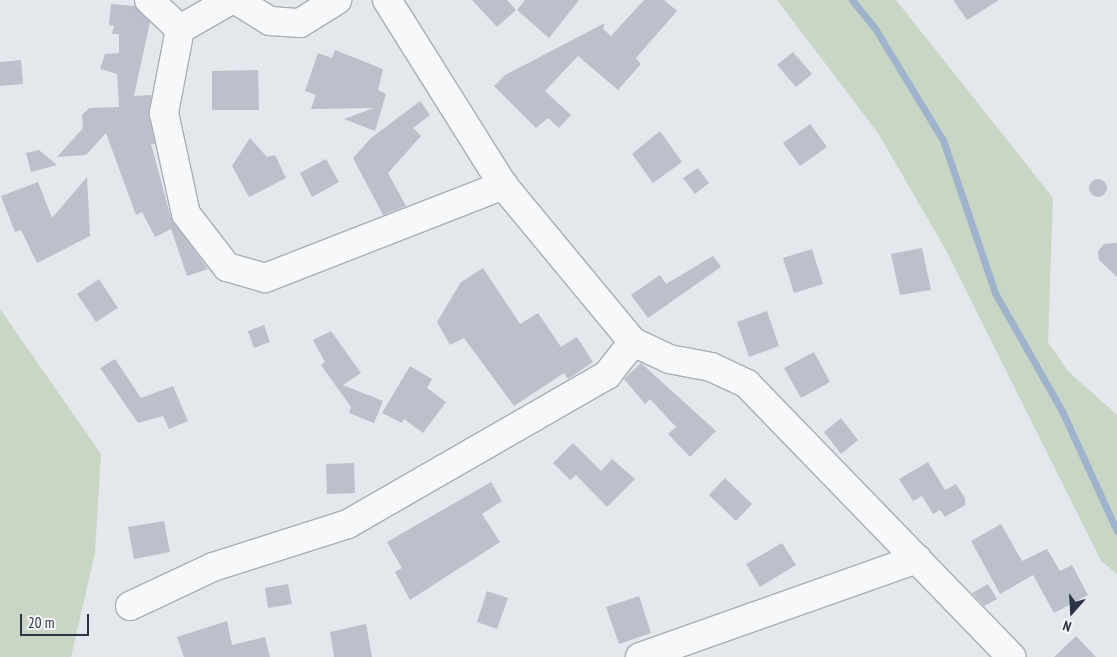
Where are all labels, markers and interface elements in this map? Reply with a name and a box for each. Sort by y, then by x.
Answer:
north arrow [1047,587,1097,637]
scale bar [22,604,91,636]
text: 20 m [28,613,54,632]
text: N [1061,616,1074,636]

